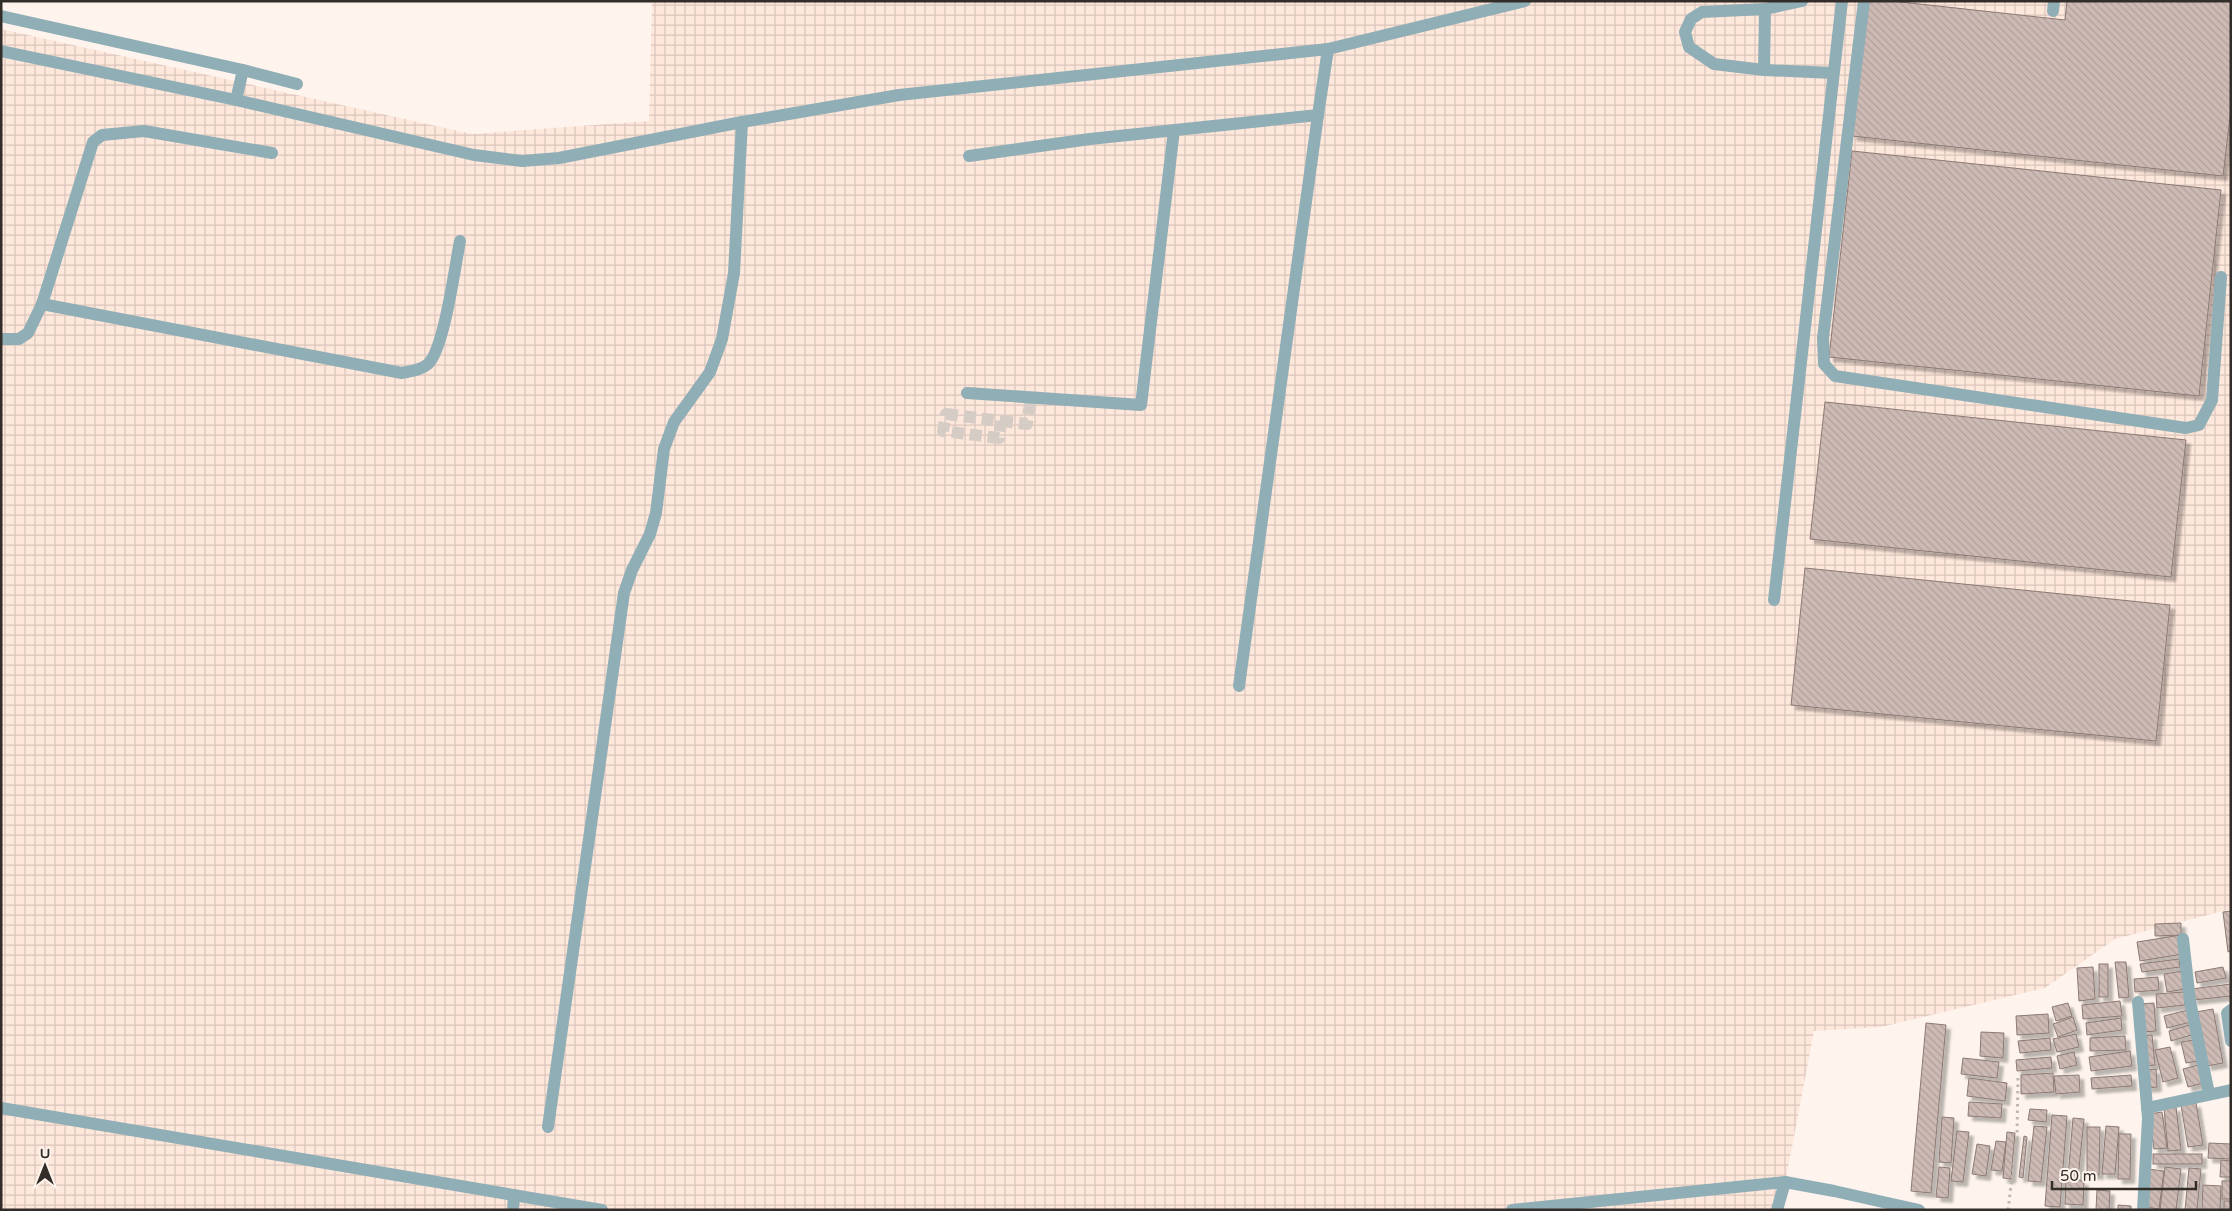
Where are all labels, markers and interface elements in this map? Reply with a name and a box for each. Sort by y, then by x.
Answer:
north arrow [20,1141,70,1191]
text: U [40,1145,50,1162]
scale bar [2052,1158,2196,1190]
text: 50 m [2060,1167,2097,1185]

